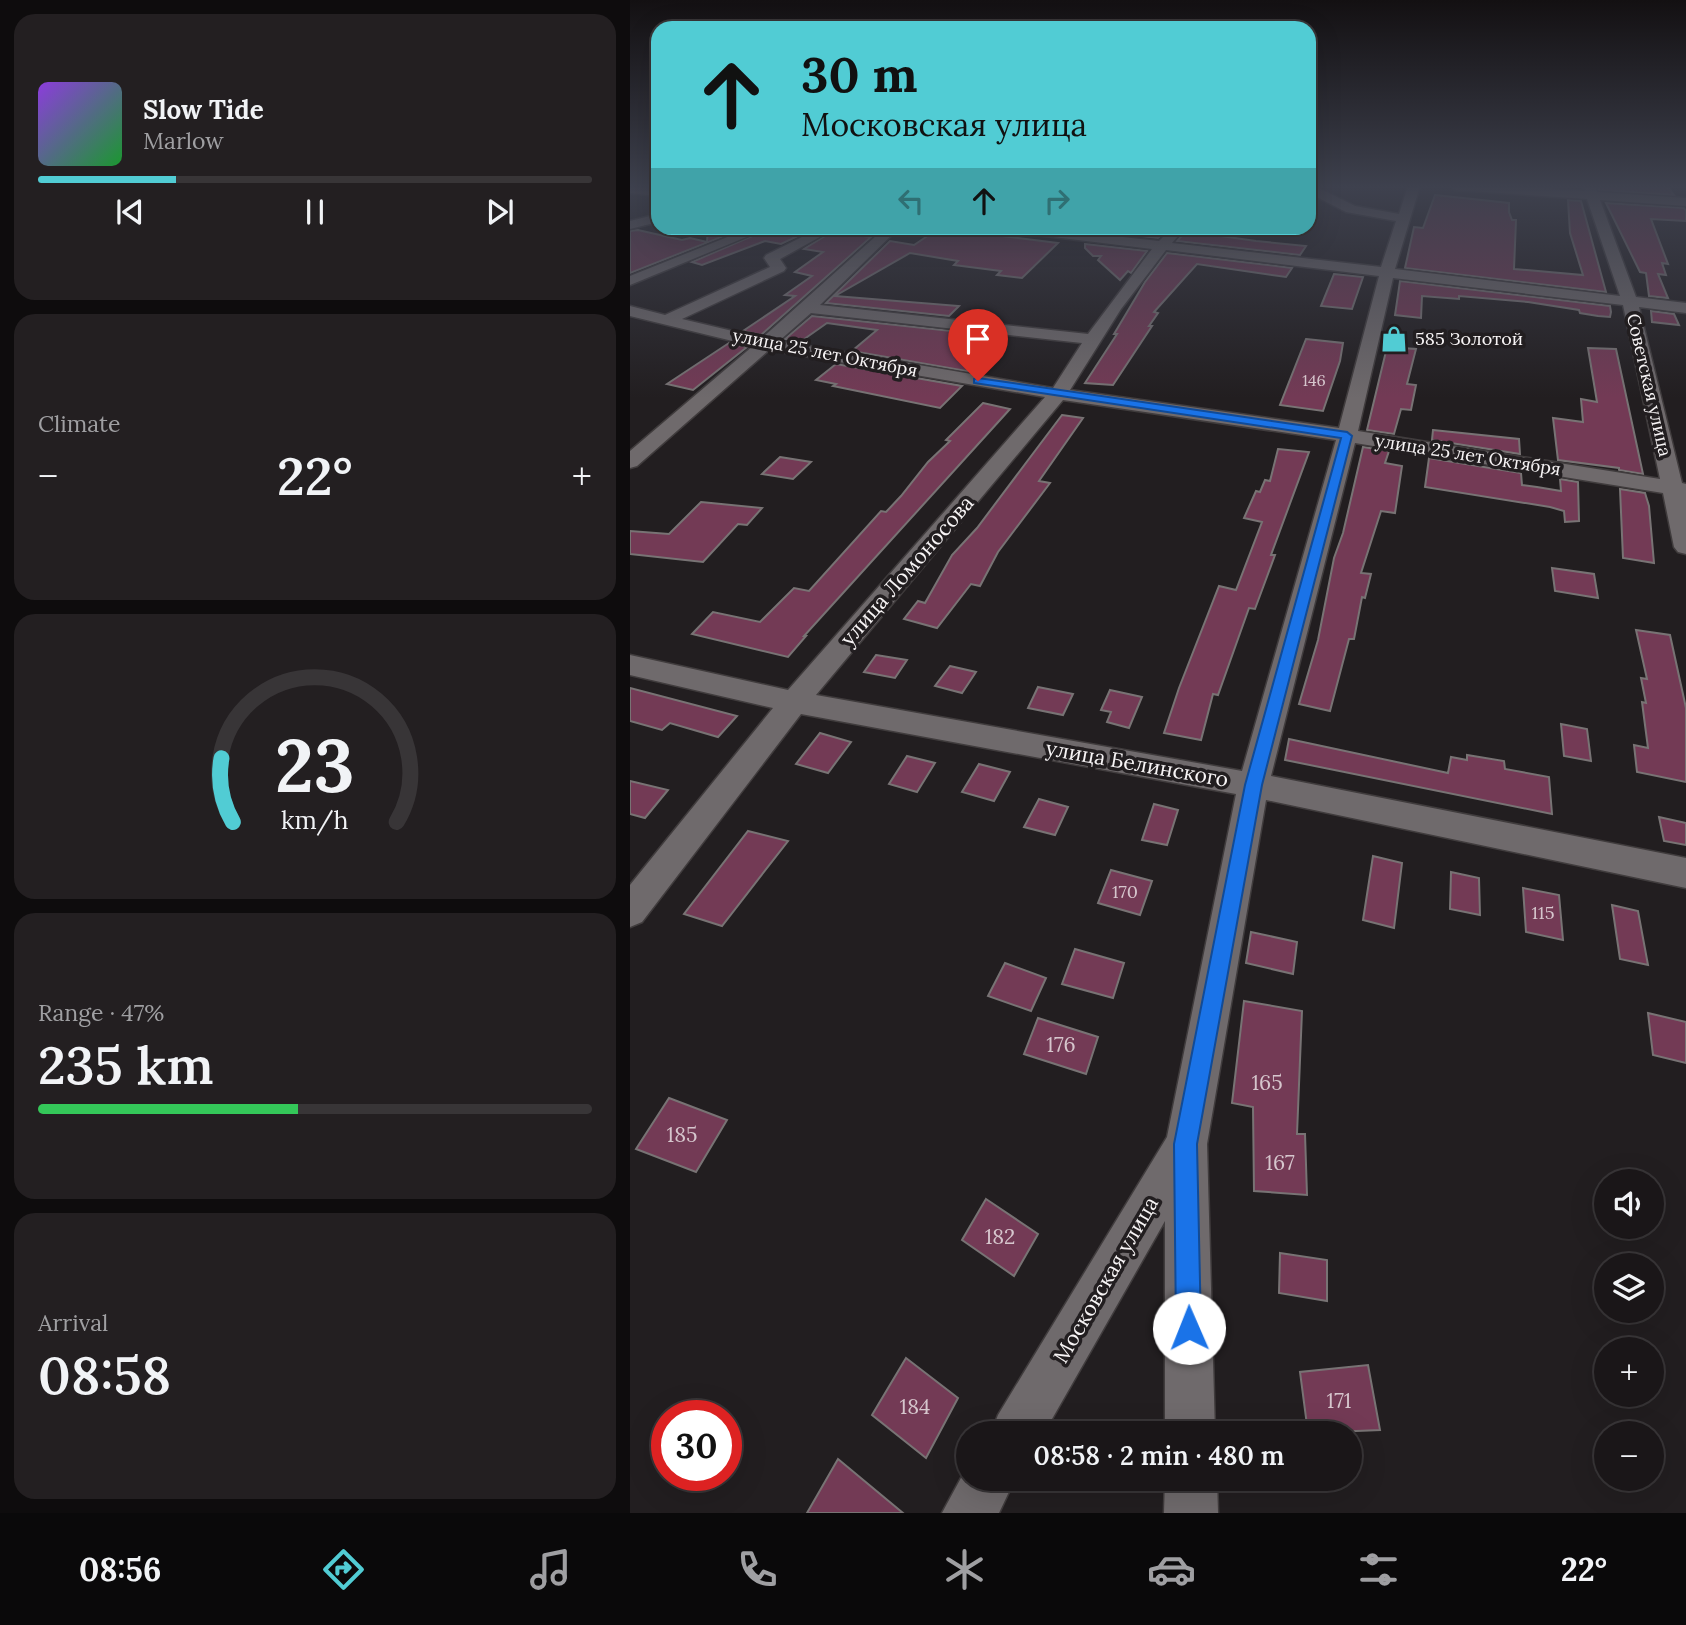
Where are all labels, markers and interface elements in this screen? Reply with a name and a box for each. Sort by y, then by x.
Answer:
text: 30 m [801,43,918,105]
icon: ahead [686,49,777,140]
text: Slow Tide [143,93,264,126]
text: Московская улица [801,104,1087,145]
text: Marlow [143,126,224,155]
icon: left [892,182,930,220]
icon: ahead [965,182,1003,220]
icon: right [1038,182,1076,220]
icon: previous [111,193,149,231]
icon: pause [296,193,334,231]
icon: next [481,193,519,231]
pin [948,309,1008,381]
street label: Советская улица [1622,311,1677,459]
icon: arrive [959,320,997,358]
street label: улица 25 лет Октября [731,323,919,382]
shop icon: 585 Золотой [1379,324,1409,354]
place label: 585 Золотой [1415,327,1523,350]
house number: 146 [1302,370,1326,390]
text: Climate [38,409,120,438]
street label: улица 25 лет Октября [1374,428,1563,481]
text: 22° [277,443,353,509]
text: − [38,452,58,500]
text: + [572,452,592,500]
street label: улица Ломоносова [834,490,979,651]
text: 23 [275,720,355,813]
street label: улица Белинского [1044,734,1231,793]
text: km/h [281,804,349,836]
house number: 170 [1112,880,1138,903]
house number: 115 [1532,901,1554,924]
text: Range · 47% [38,998,164,1027]
house number: 176 [1046,1031,1076,1058]
text: 235 km [38,1032,214,1098]
house number: 165 [1251,1069,1283,1096]
house number: 185 [667,1121,697,1148]
house number: 167 [1265,1149,1295,1176]
map controls [1594,1169,1664,1491]
button: sound [1594,1169,1664,1239]
street label: Московская улица [1047,1192,1164,1368]
house number: 182 [985,1223,1015,1250]
button: layers [1594,1253,1664,1323]
position arrow [1152,1291,1226,1365]
text: Arrival [38,1308,108,1337]
button: + [1594,1337,1664,1407]
text: 08:58 [38,1342,171,1408]
house number: 171 [1327,1387,1351,1414]
house number: 184 [900,1393,930,1420]
speed limit sign: 30 [651,1400,742,1491]
button: − [1594,1421,1664,1491]
text: 08:58 · 2 min · 480 m [1034,1439,1284,1472]
icon: directions [319,1545,368,1594]
icon: music [526,1545,575,1594]
icon: phone [733,1545,782,1594]
icon: climate [940,1545,989,1594]
icon: car [1147,1545,1196,1594]
icon: filters [1354,1545,1403,1594]
text: 08:56 [79,1549,161,1590]
text: 22° [1561,1549,1607,1590]

